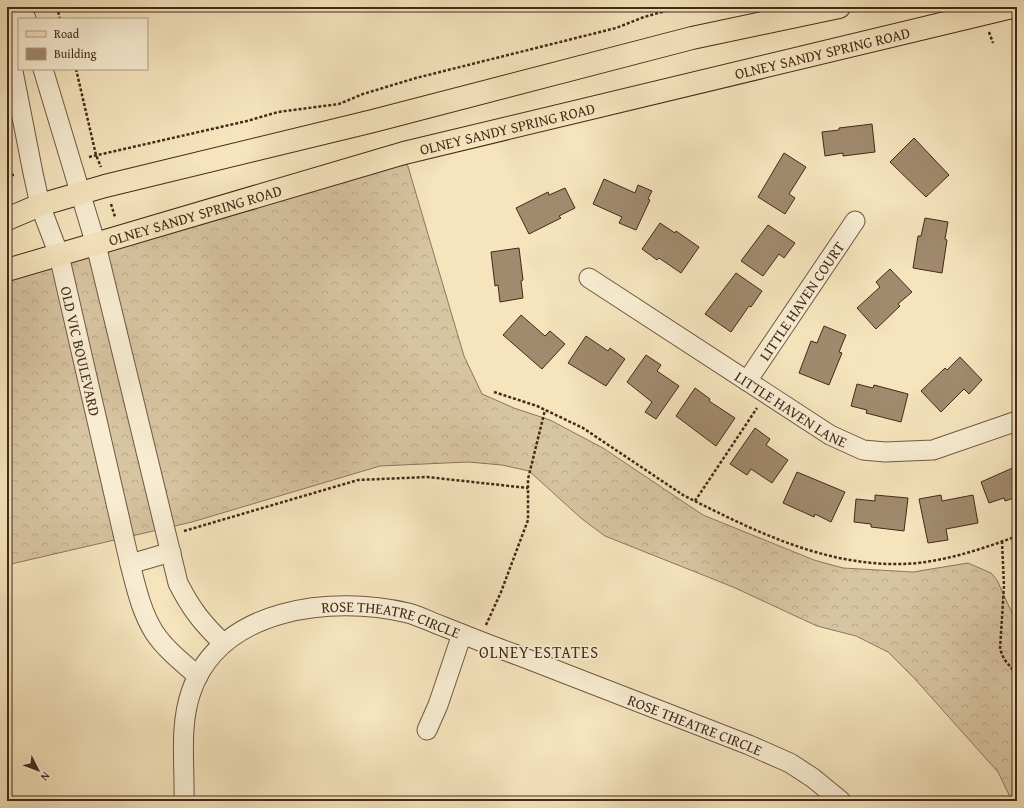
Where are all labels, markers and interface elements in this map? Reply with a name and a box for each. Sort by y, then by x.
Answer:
legend [18,18,148,70]
street label: OLNEY SANDY SPRING ROAD [732,21,912,84]
text: Road [54,25,80,42]
text: Building [54,45,97,62]
street label: OLNEY SANDY SPRING ROAD [417,97,597,159]
street label: OLNEY SANDY SPRING ROAD [106,179,284,250]
street label: LITTLE HAVEN COURT [754,236,849,364]
street label: OLD VIC BOULEVARD [56,284,106,418]
street label: LITTLE HAVEN LANE [731,365,851,452]
street label: ROSE THEATRE CIRCLE [320,595,464,643]
district label: OLNEY ESTATES [479,640,599,664]
street label: ROSE THEATRE CIRCLE [625,689,766,760]
north arrow [18,750,58,790]
text: N [37,769,54,785]

